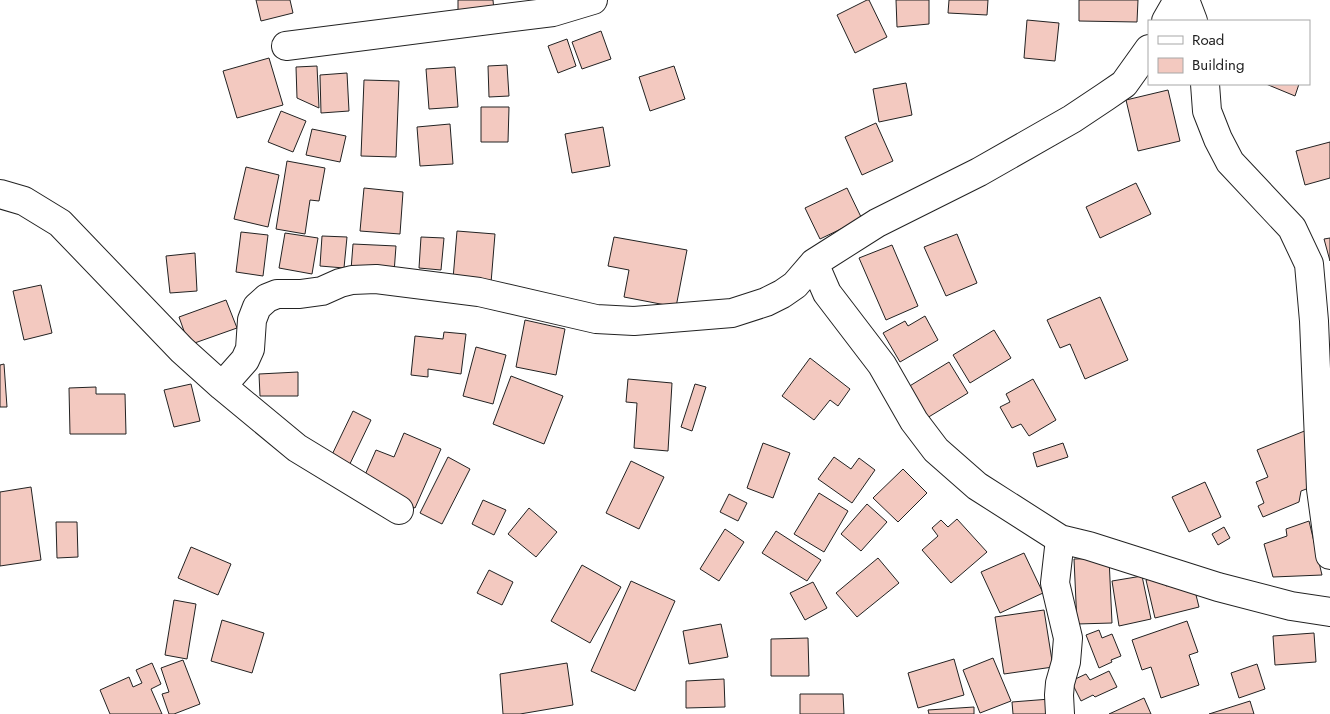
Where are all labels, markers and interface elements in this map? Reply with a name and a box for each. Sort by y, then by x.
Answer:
legend [1148,20,1310,85]
text: Road [1192,29,1224,51]
text: Building [1192,54,1244,76]

